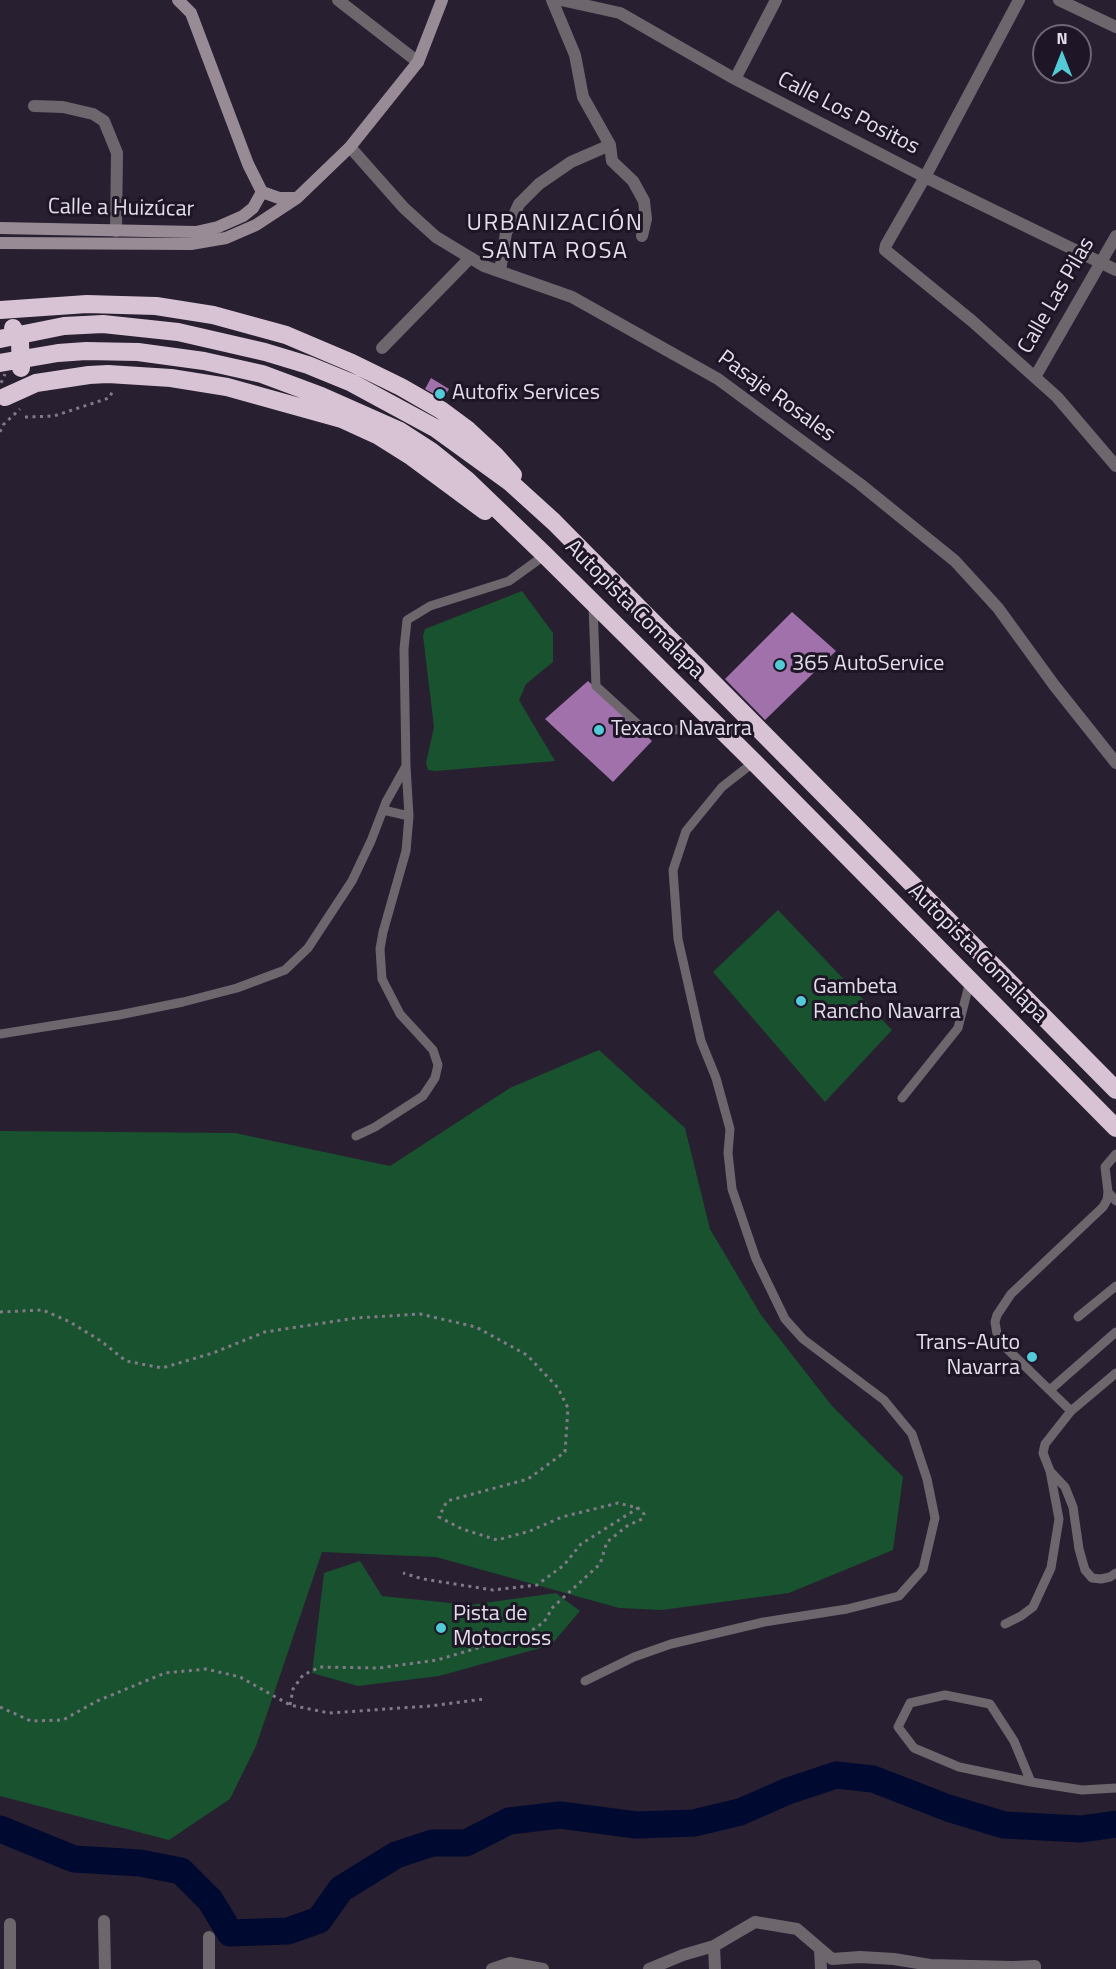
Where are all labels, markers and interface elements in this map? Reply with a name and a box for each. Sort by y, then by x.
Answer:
north arrow [1032,24,1092,84]
text: N [1056,26,1068,50]
street label: Calle Los Positos [773,67,923,161]
street label: Calle a Huizúcar [48,195,194,223]
district label: URBANIZACIÓN SANTA ROSA [466,210,644,266]
street label: Calle Las Pilas [1013,233,1101,359]
street label: Pasaje Rosales [712,346,840,448]
place label: Autofix Services [452,381,600,407]
marker: Autofix Services [433,387,447,401]
street label: Autopista Comalapa [559,535,709,685]
place label: 365 AutoService [792,652,944,678]
marker: 365 AutoService [773,658,787,672]
place label: Texaco Navarra [611,717,752,743]
marker: Texaco Navarra [592,723,606,737]
street label: Autopista Comalapa [902,879,1052,1029]
place label: Gambeta Rancho Navarra [813,975,961,1026]
marker: Gambeta Rancho Navarra [794,994,808,1008]
place label: Trans-Auto Navarra [916,1331,1020,1382]
marker: Trans-Auto Navarra [1025,1350,1039,1364]
place label: Pista de Motocross [453,1602,551,1654]
marker: Pista de Motocross [434,1621,448,1635]

